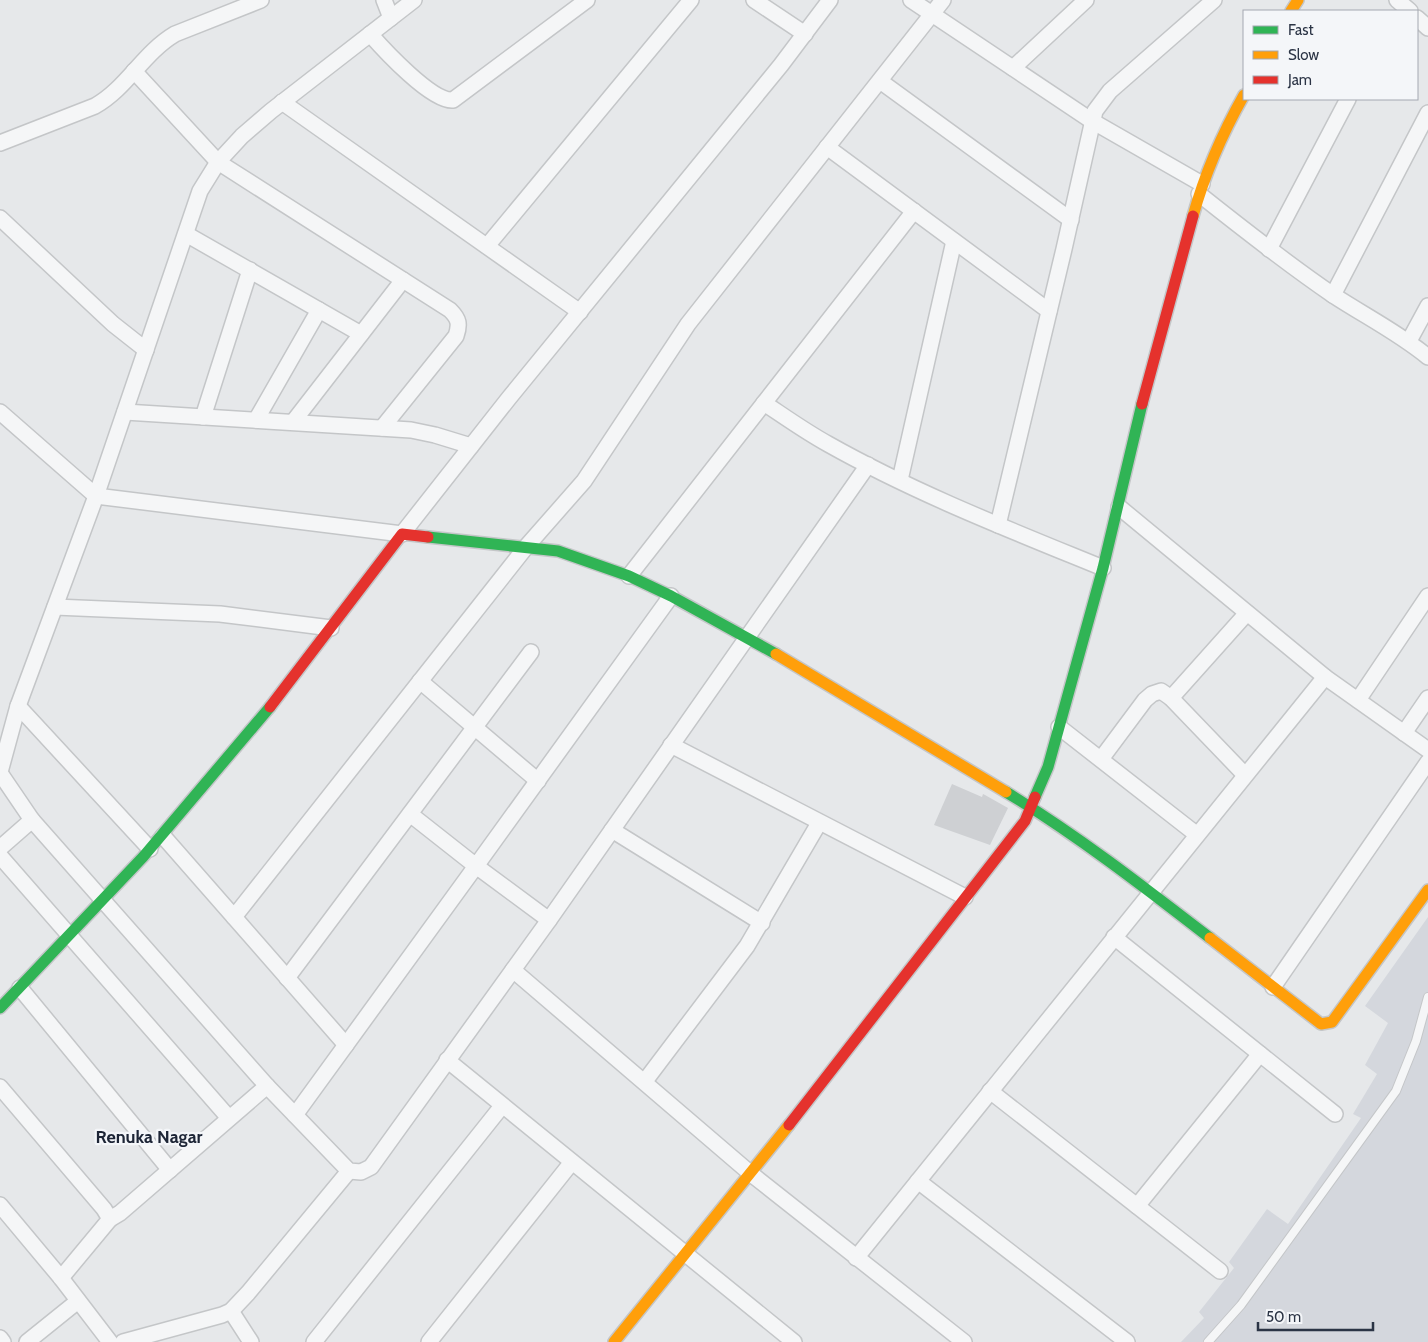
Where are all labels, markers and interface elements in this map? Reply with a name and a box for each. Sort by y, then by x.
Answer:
legend [1243,10,1418,100]
text: Fast [1288,21,1313,39]
text: Slow [1288,46,1319,64]
text: Jam [1287,71,1312,89]
district label: Renuka Nagar [95,1126,203,1148]
scale bar [1258,1300,1373,1332]
text: 50 m [1266,1308,1301,1326]

